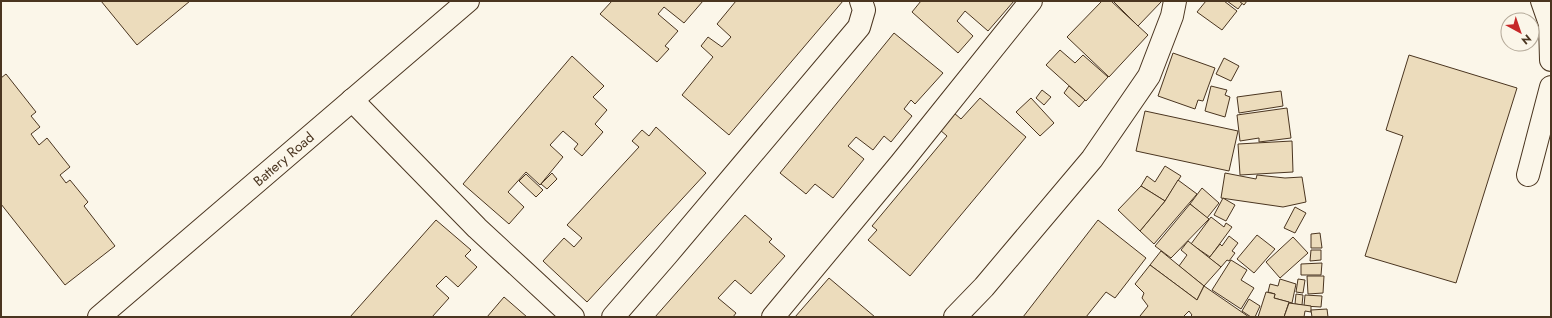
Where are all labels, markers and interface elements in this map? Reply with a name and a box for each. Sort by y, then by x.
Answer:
north arrow [1500,12,1540,52]
text: N [1518,31,1535,49]
street label: Battery Road [249,127,318,191]

